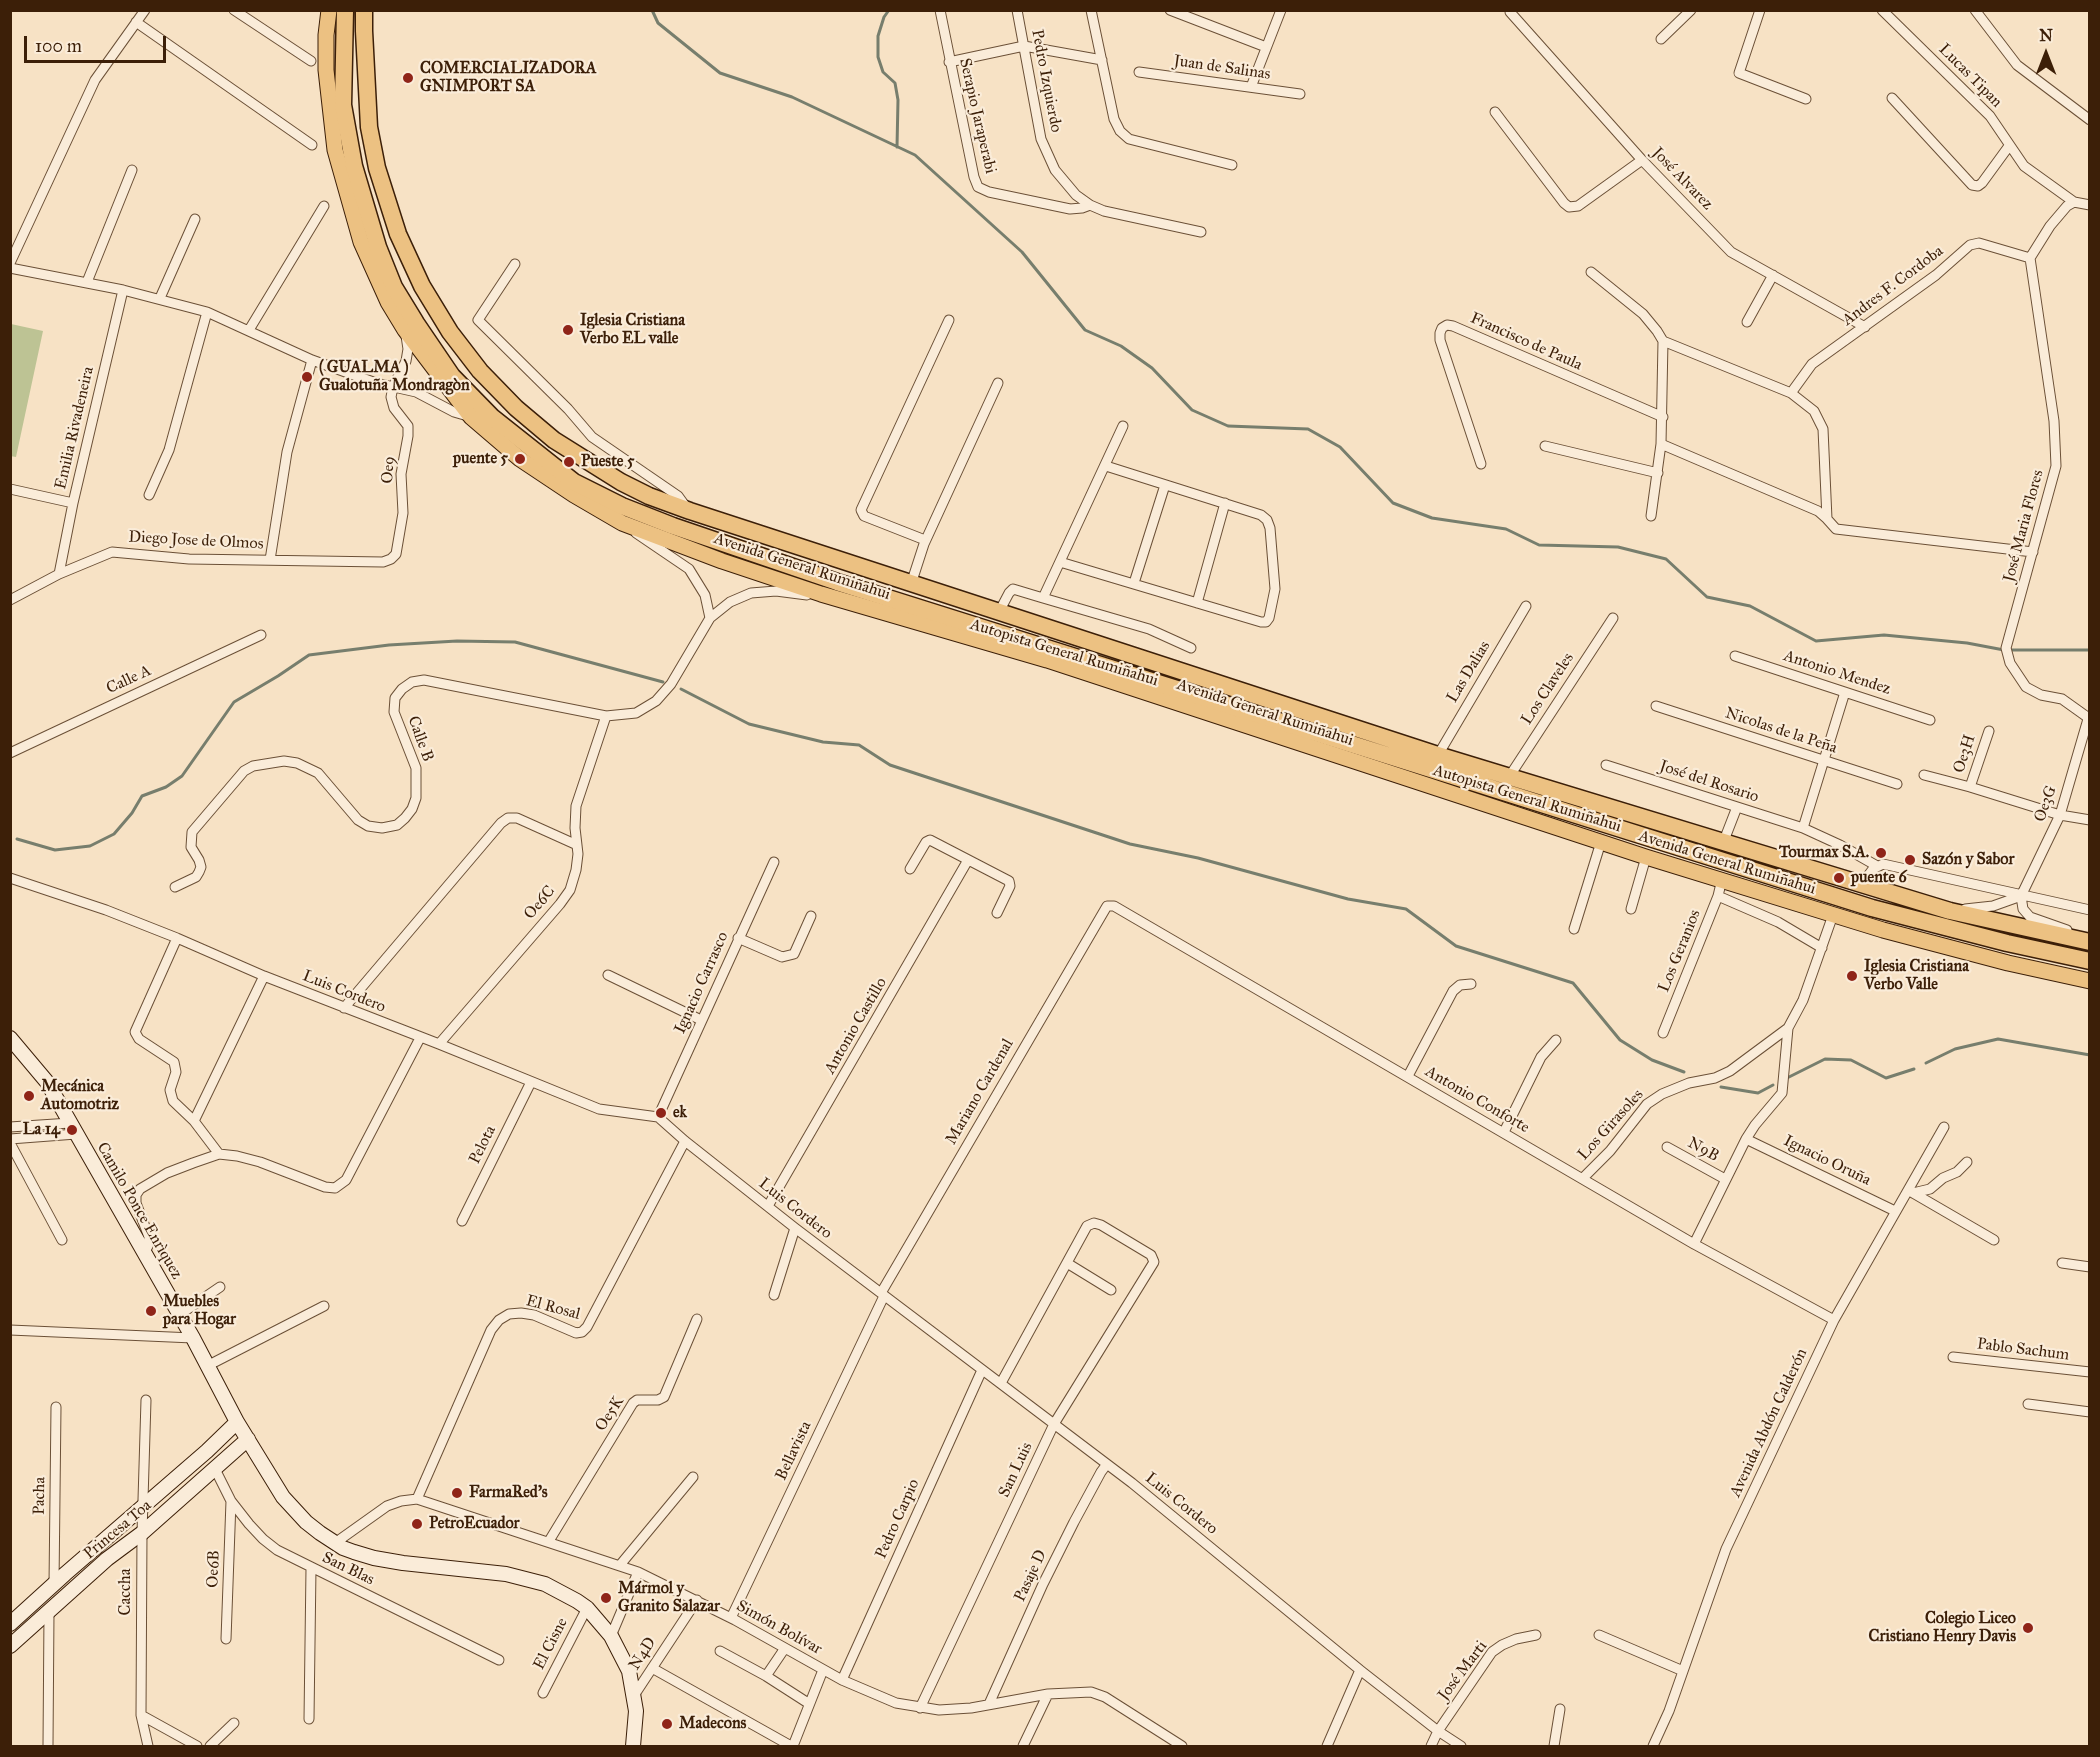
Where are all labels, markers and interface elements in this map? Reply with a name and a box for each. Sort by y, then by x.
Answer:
scale bar [27,24,170,62]
north arrow [2016,24,2076,84]
text: N [2039,26,2053,45]
street label: Pedro Izquierdo [1027,28,1065,134]
text: 100 m [35,35,82,57]
street label: Lucas Tipan [1934,40,2006,112]
street label: Juan de Salinas [1172,52,1272,84]
street label: Serapio Jaraperabi [954,56,1000,176]
place label: COMERCIALIZADORA GNIMPORT SA [420,59,596,97]
marker: COMERCIALIZADORA GNIMPORT SA [401,71,415,85]
street label: José Alvarez [1647,144,1717,214]
street label: Andres F. Cordoba [1839,242,1947,330]
street label: Francisco de Paula [1467,309,1585,375]
place label: Iglesia Cristiana Verbo EL valle [580,311,685,349]
marker: Iglesia Cristiana Verbo EL valle [561,323,575,337]
place label: ( GUALMA ) Gualotuña Mondragòn [319,358,470,396]
street label: Emilia Rivadeneira [52,365,98,491]
marker: ( GUALMA ) Gualotuña Mondragòn [300,370,314,384]
place label: puente 5 [453,449,508,469]
marker: puente 5 [513,452,527,466]
place label: Pueste 5 [581,452,634,472]
street label: Oe9 [378,455,400,485]
marker: Pueste 5 [562,455,576,469]
street label: José Maria Flores [2000,468,2048,584]
street label: Diego Jose de Olmos [128,528,264,554]
street label: Avenida General Rumiñahui [711,529,893,605]
street label: Autopista General Rumiñahui [968,615,1160,691]
street label: Las Dalias [1443,638,1495,706]
street label: Antonio Mendez [1781,647,1893,699]
street label: Los Claveles [1518,649,1578,729]
street label: Calle A [104,661,154,699]
street label: Avenida General Rumiñahui [1174,675,1356,751]
street label: Nicolas de la Peña [1723,704,1839,758]
street label: Calle B [403,714,437,764]
street label: Oe3H [1950,732,1980,776]
street label: José del Rosario [1657,757,1761,807]
street label: Autopista General Rumiñahui [1431,761,1623,837]
street label: Oe3G [2031,783,2061,825]
street label: Avenida General Rumiñahui [1636,827,1818,899]
place label: Tourmax S.A. [1779,843,1869,863]
marker: Tourmax S.A. [1874,846,1888,860]
place label: Sazón y Sabor [1922,850,2014,870]
marker: Sazón y Sabor [1903,853,1917,867]
place label: puente 6 [1851,868,1907,888]
marker: puente 6 [1832,871,1846,885]
street label: Oe6C [520,882,560,924]
street label: Los Geranios [1655,907,1705,995]
street label: Ignacio Carrasco [671,929,733,1037]
place label: Iglesia Cristiana Verbo Valle [1864,957,1969,995]
street label: Luis Cordero [300,967,388,1017]
marker: Iglesia Cristiana Verbo Valle [1845,969,1859,983]
street label: Antonio Castillo [821,974,891,1078]
street label: Mariano Cardenal [942,1036,1018,1148]
street label: Antonio Conforte [1421,1062,1533,1138]
place label: Mecánica Automotriz [41,1077,119,1115]
street label: Los Girasoles [1574,1086,1648,1164]
marker: Mecánica Automotriz [22,1089,36,1103]
place label: ek [673,1103,687,1123]
marker: ek [654,1106,668,1120]
place label: La 14 [23,1120,60,1140]
marker: La 14 [65,1123,79,1137]
street label: Pelota [466,1123,500,1167]
street label: Ignacio Oruña [1780,1132,1874,1190]
street label: N9B [1684,1134,1722,1166]
street label: Camilo Ponce Enrìquez [92,1139,186,1283]
street label: Luis Cordero [755,1174,835,1244]
place label: Muebles para Hogar [163,1292,236,1330]
street label: El Rosal [524,1292,582,1324]
marker: Muebles para Hogar [144,1304,158,1318]
street label: Pablo Sachum [1976,1335,2070,1365]
street label: Avenida Abdón Calderón [1726,1346,1812,1500]
street label: Oe5K [592,1393,628,1435]
street label: Bellavista [772,1418,816,1484]
street label: San Luis [995,1439,1037,1501]
street label: Luis Cordero [1141,1469,1221,1539]
street label: Pedro Carpio [872,1476,924,1562]
street label: Pacha [30,1477,50,1515]
place label: FarmaRed's [469,1483,548,1503]
marker: FarmaRed's [450,1486,464,1500]
street label: Princesa Toa [80,1496,156,1564]
place label: PetroEcuador [429,1514,520,1534]
marker: PetroEcuador [410,1517,424,1531]
street label: Pasaje D [1011,1547,1051,1605]
street label: San Blas [319,1548,377,1590]
street label: Oe6B [204,1550,224,1588]
street label: Caccha [116,1569,136,1615]
place label: Mármol y Granito Salazar [618,1579,720,1617]
marker: Mármol y Granito Salazar [599,1591,613,1605]
street label: Simón Bolívar [733,1597,825,1659]
place label: Colegio Liceo Cristiano Henry Davis [1869,1609,2016,1647]
street label: El Cisne [530,1615,572,1673]
marker: Colegio Liceo Cristiano Henry Davis [2021,1621,2035,1635]
street label: N4D [625,1634,661,1674]
street label: José Marti [1434,1637,1492,1705]
place label: Madecons [679,1714,746,1734]
marker: Madecons [660,1717,674,1731]

